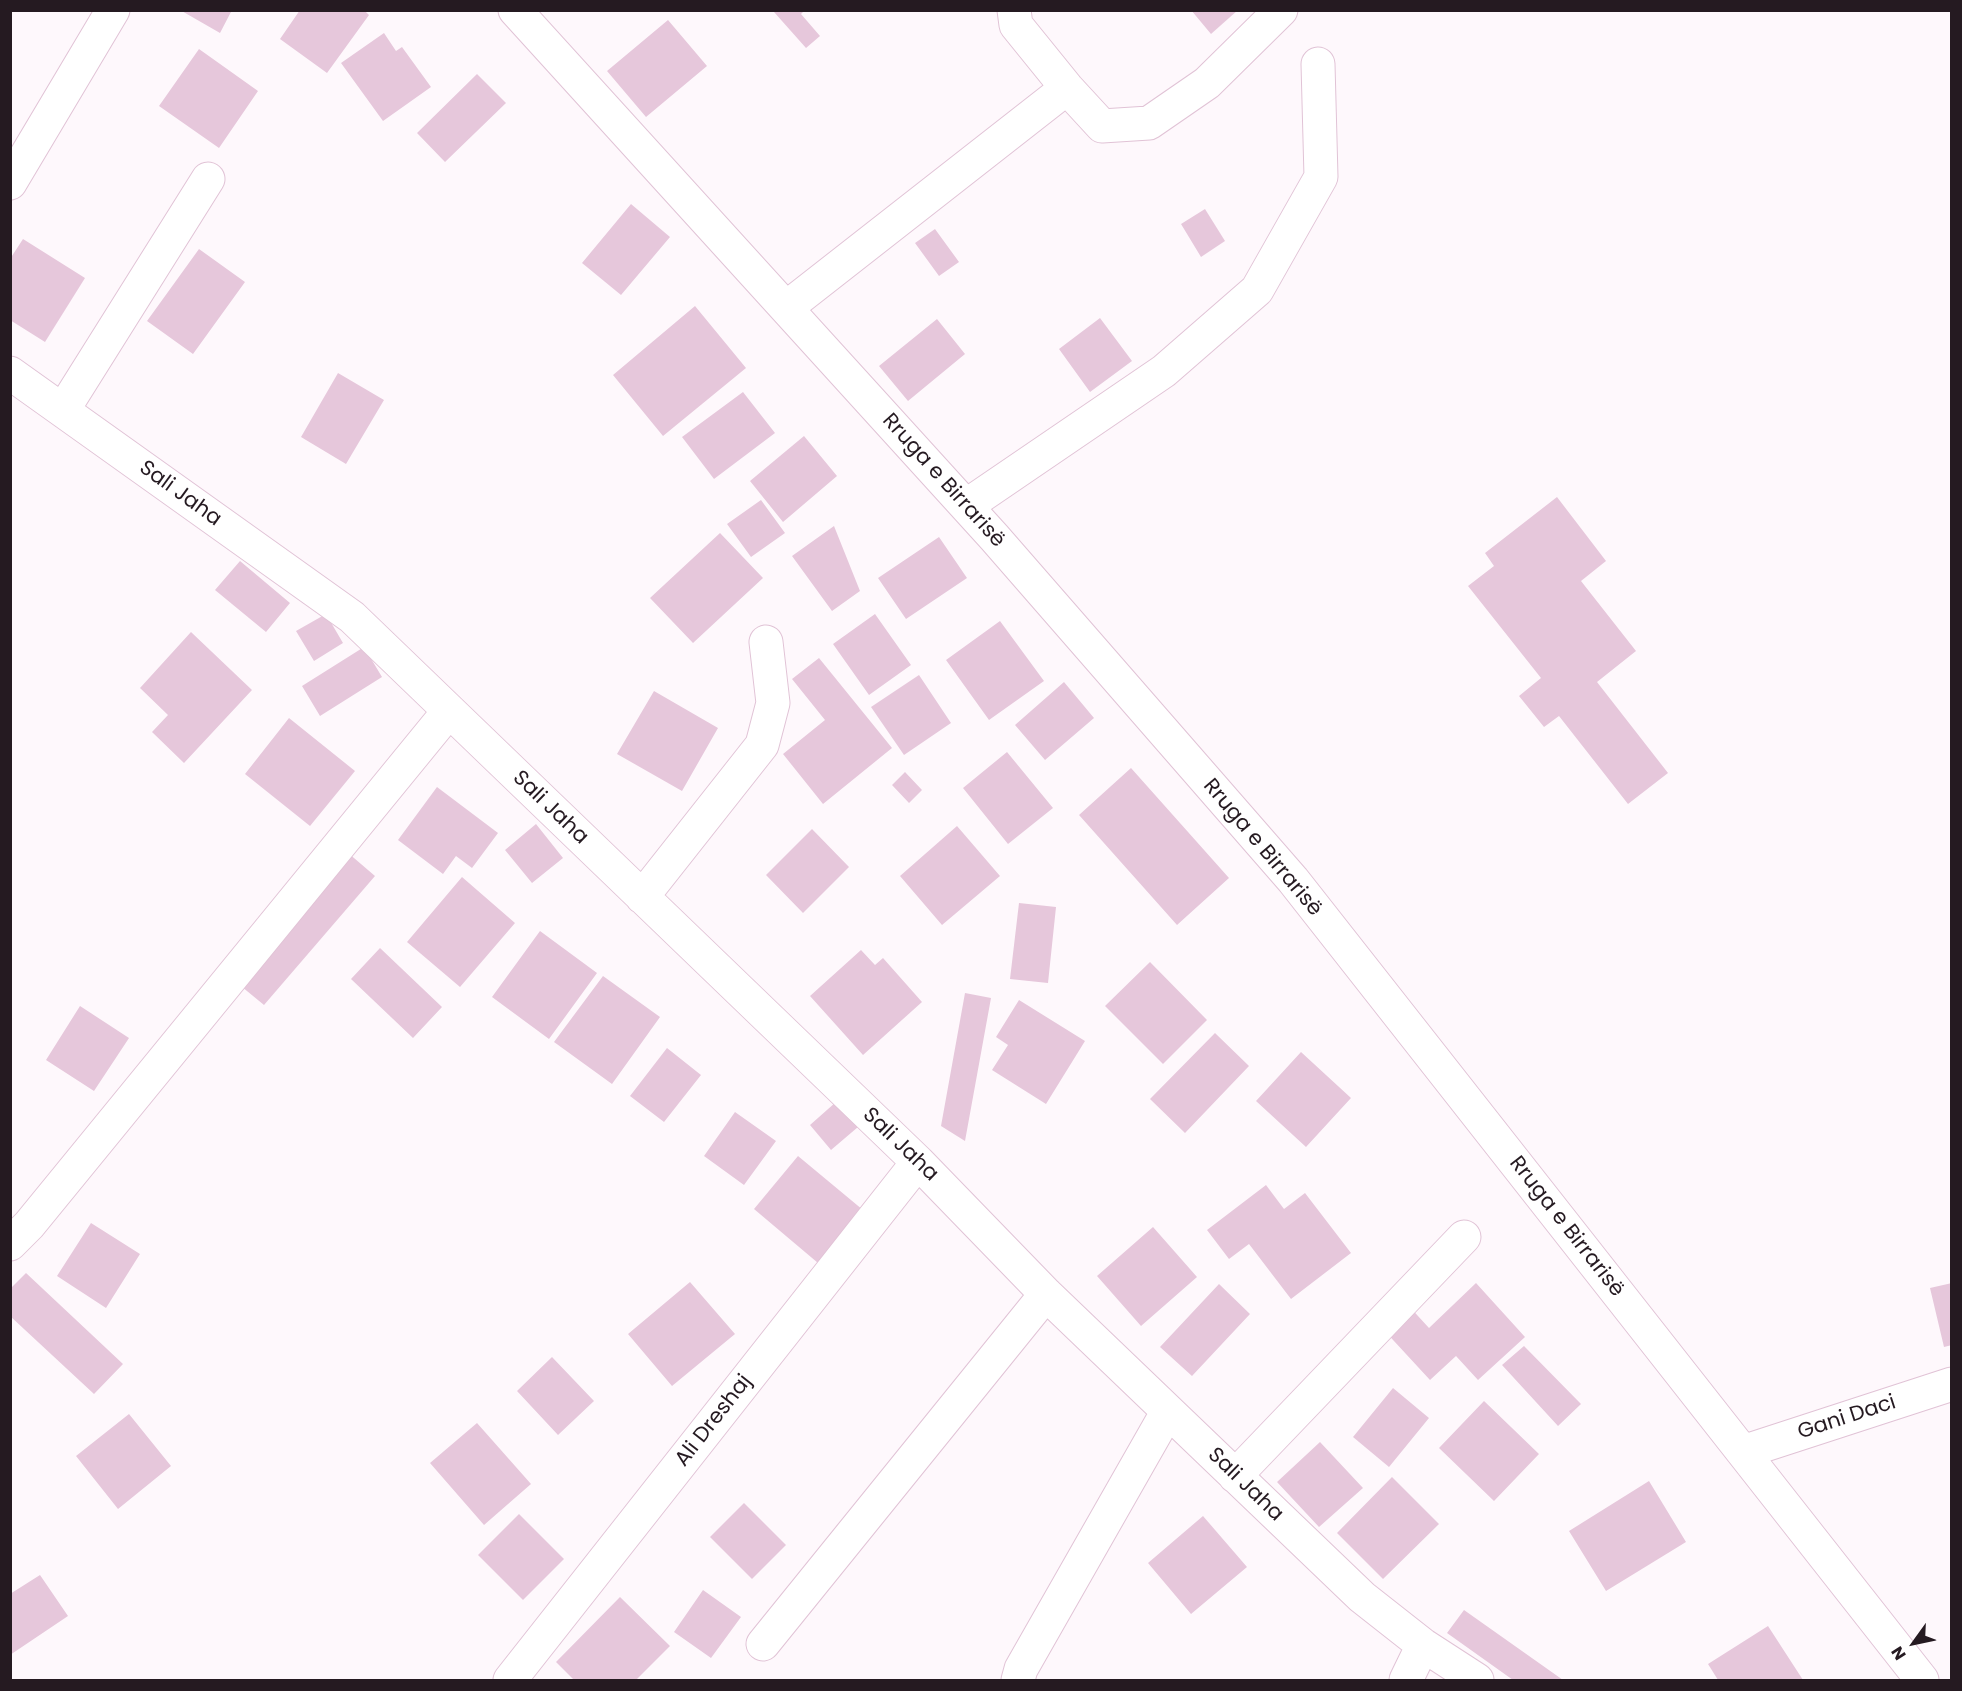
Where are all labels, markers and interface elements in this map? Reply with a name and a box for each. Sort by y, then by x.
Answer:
street label: Rruga e Birrarisë [876,409,1010,553]
street label: Sali Jaha [134,456,226,532]
street label: Sali Jaha [507,766,593,850]
street label: Rruga e Birrarisë [1197,774,1327,922]
street label: Sali Jaha [857,1103,943,1187]
street label: Rruga e Birrarisë [1503,1152,1629,1302]
street label: Ali Dreshaj [670,1370,758,1472]
street label: Gani Daci [1795,1390,1899,1446]
street label: Sali Jaha [1202,1443,1288,1527]
north arrow [1884,1613,1944,1673]
text: N [1886,1642,1911,1664]

